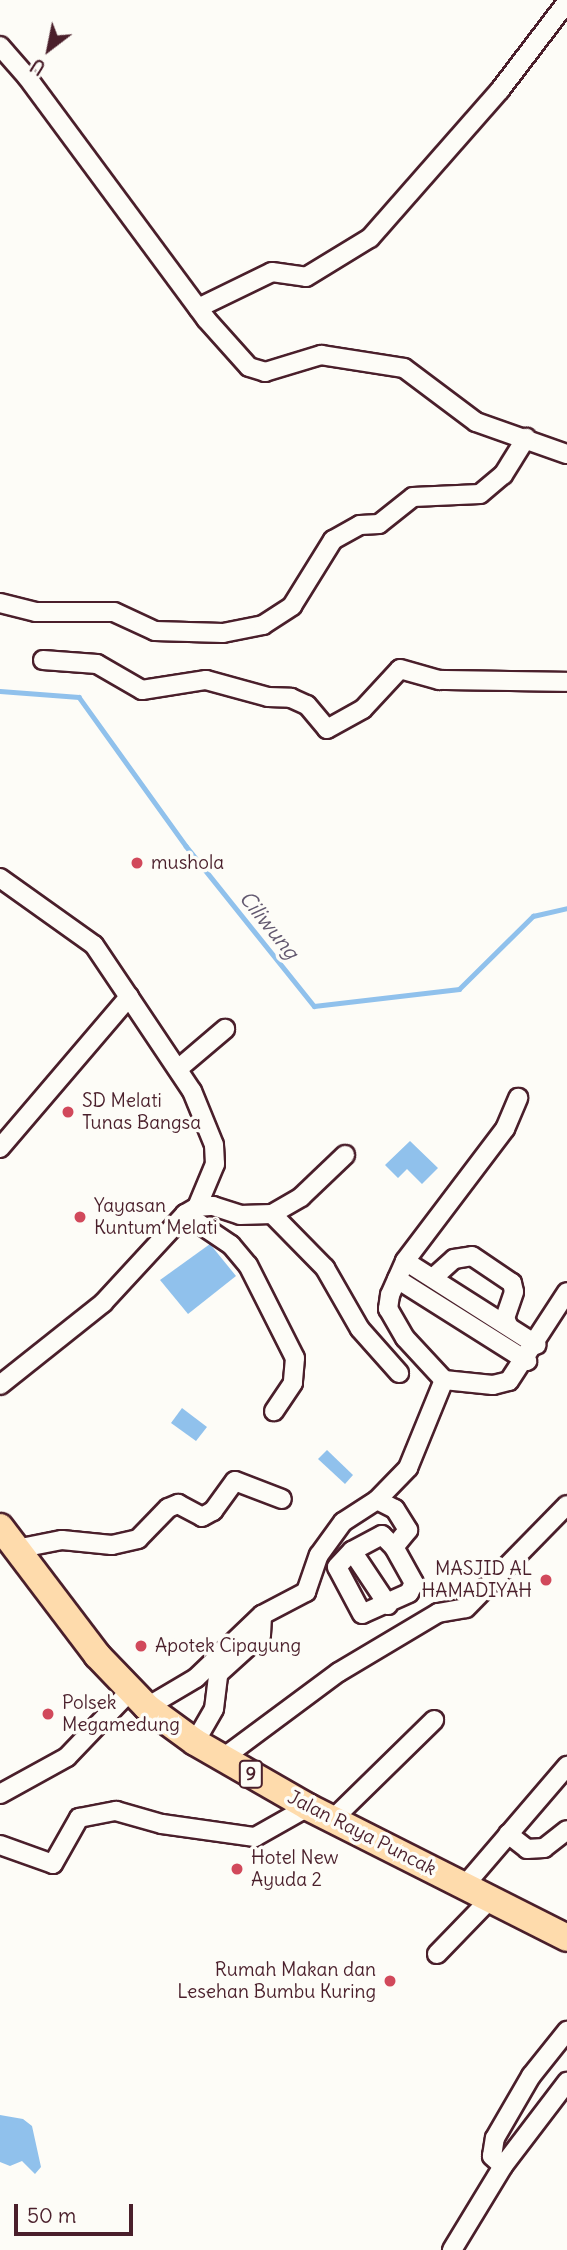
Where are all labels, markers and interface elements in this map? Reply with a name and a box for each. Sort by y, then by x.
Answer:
north arrow [14,14,84,84]
text: U [26,53,50,80]
place label: mushola [151,852,224,874]
marker: mushola [129,855,145,871]
water label: Ciliwung [234,886,304,964]
place label: SD Melati Tunas Bangsa [82,1090,201,1134]
marker: SD Melati Tunas Bangsa [60,1104,76,1120]
place label: Yayasan Kuntum Melati [94,1195,217,1239]
marker: Yayasan Kuntum Melati [72,1209,88,1225]
place label: MASJID AL HAMADIYAH [422,1558,532,1602]
marker: MASJID AL HAMADIYAH [538,1572,554,1588]
place label: Apotek Cipayung [155,1635,301,1657]
marker: Apotek Cipayung [133,1638,149,1654]
place label: Polsek Megamedung [62,1692,180,1736]
marker: Polsek Megamedung [40,1706,56,1722]
road number: 9 [239,1759,263,1788]
street label: Jalan Raya Puncak [284,1786,440,1880]
place label: Hotel New Ayuda 2 [251,1847,339,1891]
marker: Hotel New Ayuda 2 [229,1861,245,1877]
place label: Rumah Makan dan Lesehan Bumbu Kuring [177,1959,376,2003]
marker: Rumah Makan dan Lesehan Bumbu Kuring [382,1973,398,1989]
scale bar [18,2190,136,2234]
text: 50 m [27,2202,76,2229]

